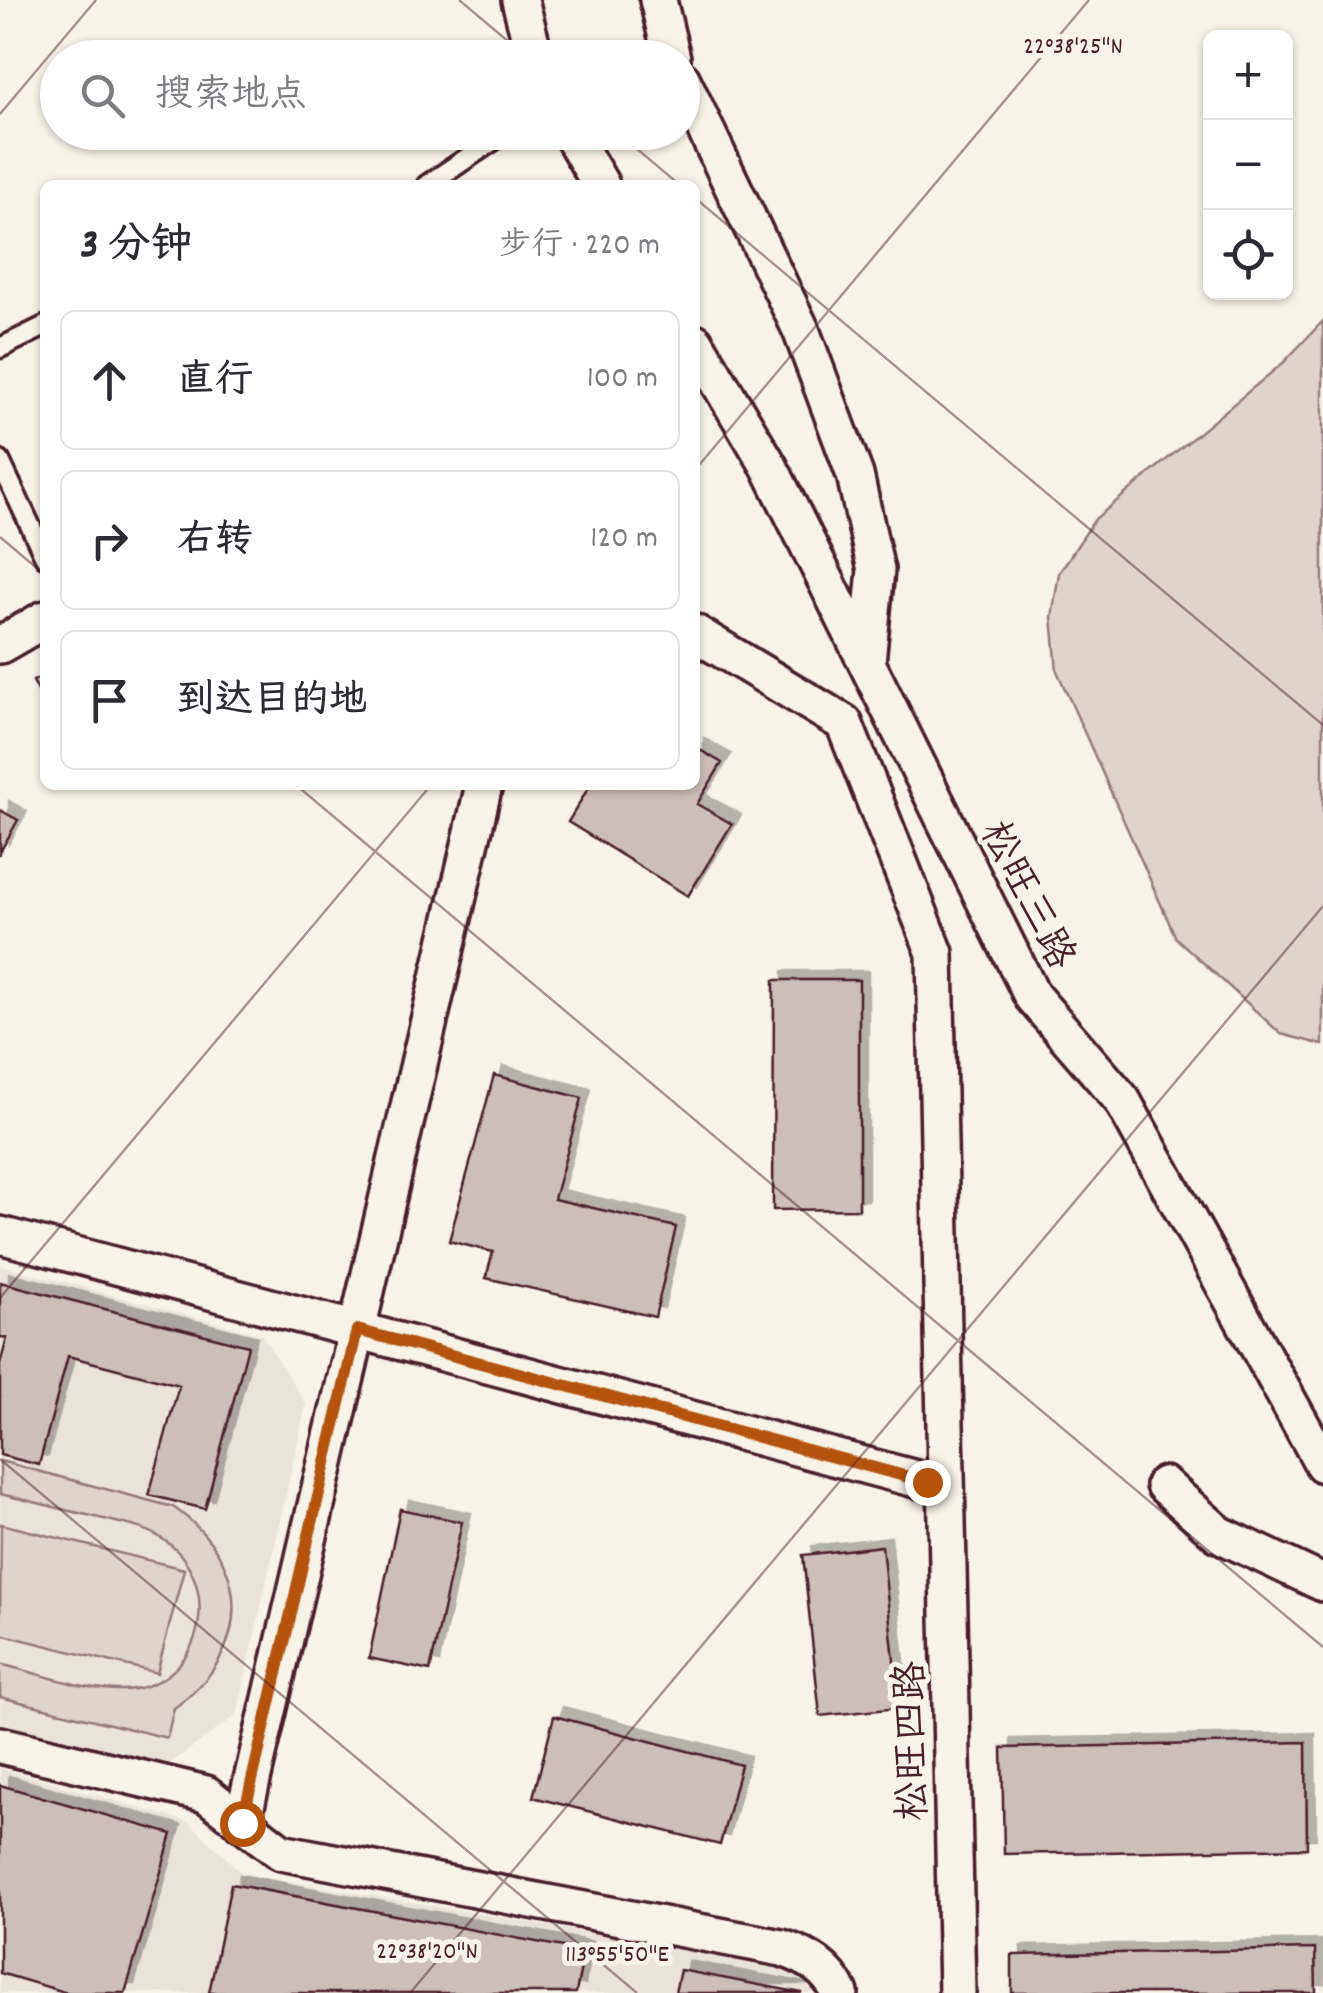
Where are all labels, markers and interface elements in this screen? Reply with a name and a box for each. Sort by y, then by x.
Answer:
text: 22°38'25"N [1023,30,1123,66]
map controls [1203,30,1293,300]
button: + [1203,30,1293,120]
search box [40,40,700,150]
icon: search [75,68,130,123]
text: 搜索地点 [155,70,307,125]
button: − [1203,120,1293,210]
button: locate [1203,210,1293,300]
text: 3 分钟 [80,218,192,278]
text: 步行 · 220 m [499,224,660,270]
icon: ahead [82,353,137,408]
text: 直行 [177,355,253,410]
text: 100 m [587,357,658,403]
icon: right [82,513,137,568]
text: 右转 [177,515,253,570]
text: 120 m [590,517,658,563]
icon: arrive [82,673,137,728]
text: 到达目的地 [177,675,367,730]
street label: 松旺三路 [962,813,1086,981]
route end [905,1460,951,1506]
street label: 松旺四路 [886,1660,945,1821]
route start [220,1801,266,1847]
text: 22°38'20"N [376,1935,478,1971]
text: 113°55'50"E [565,1938,669,1974]

